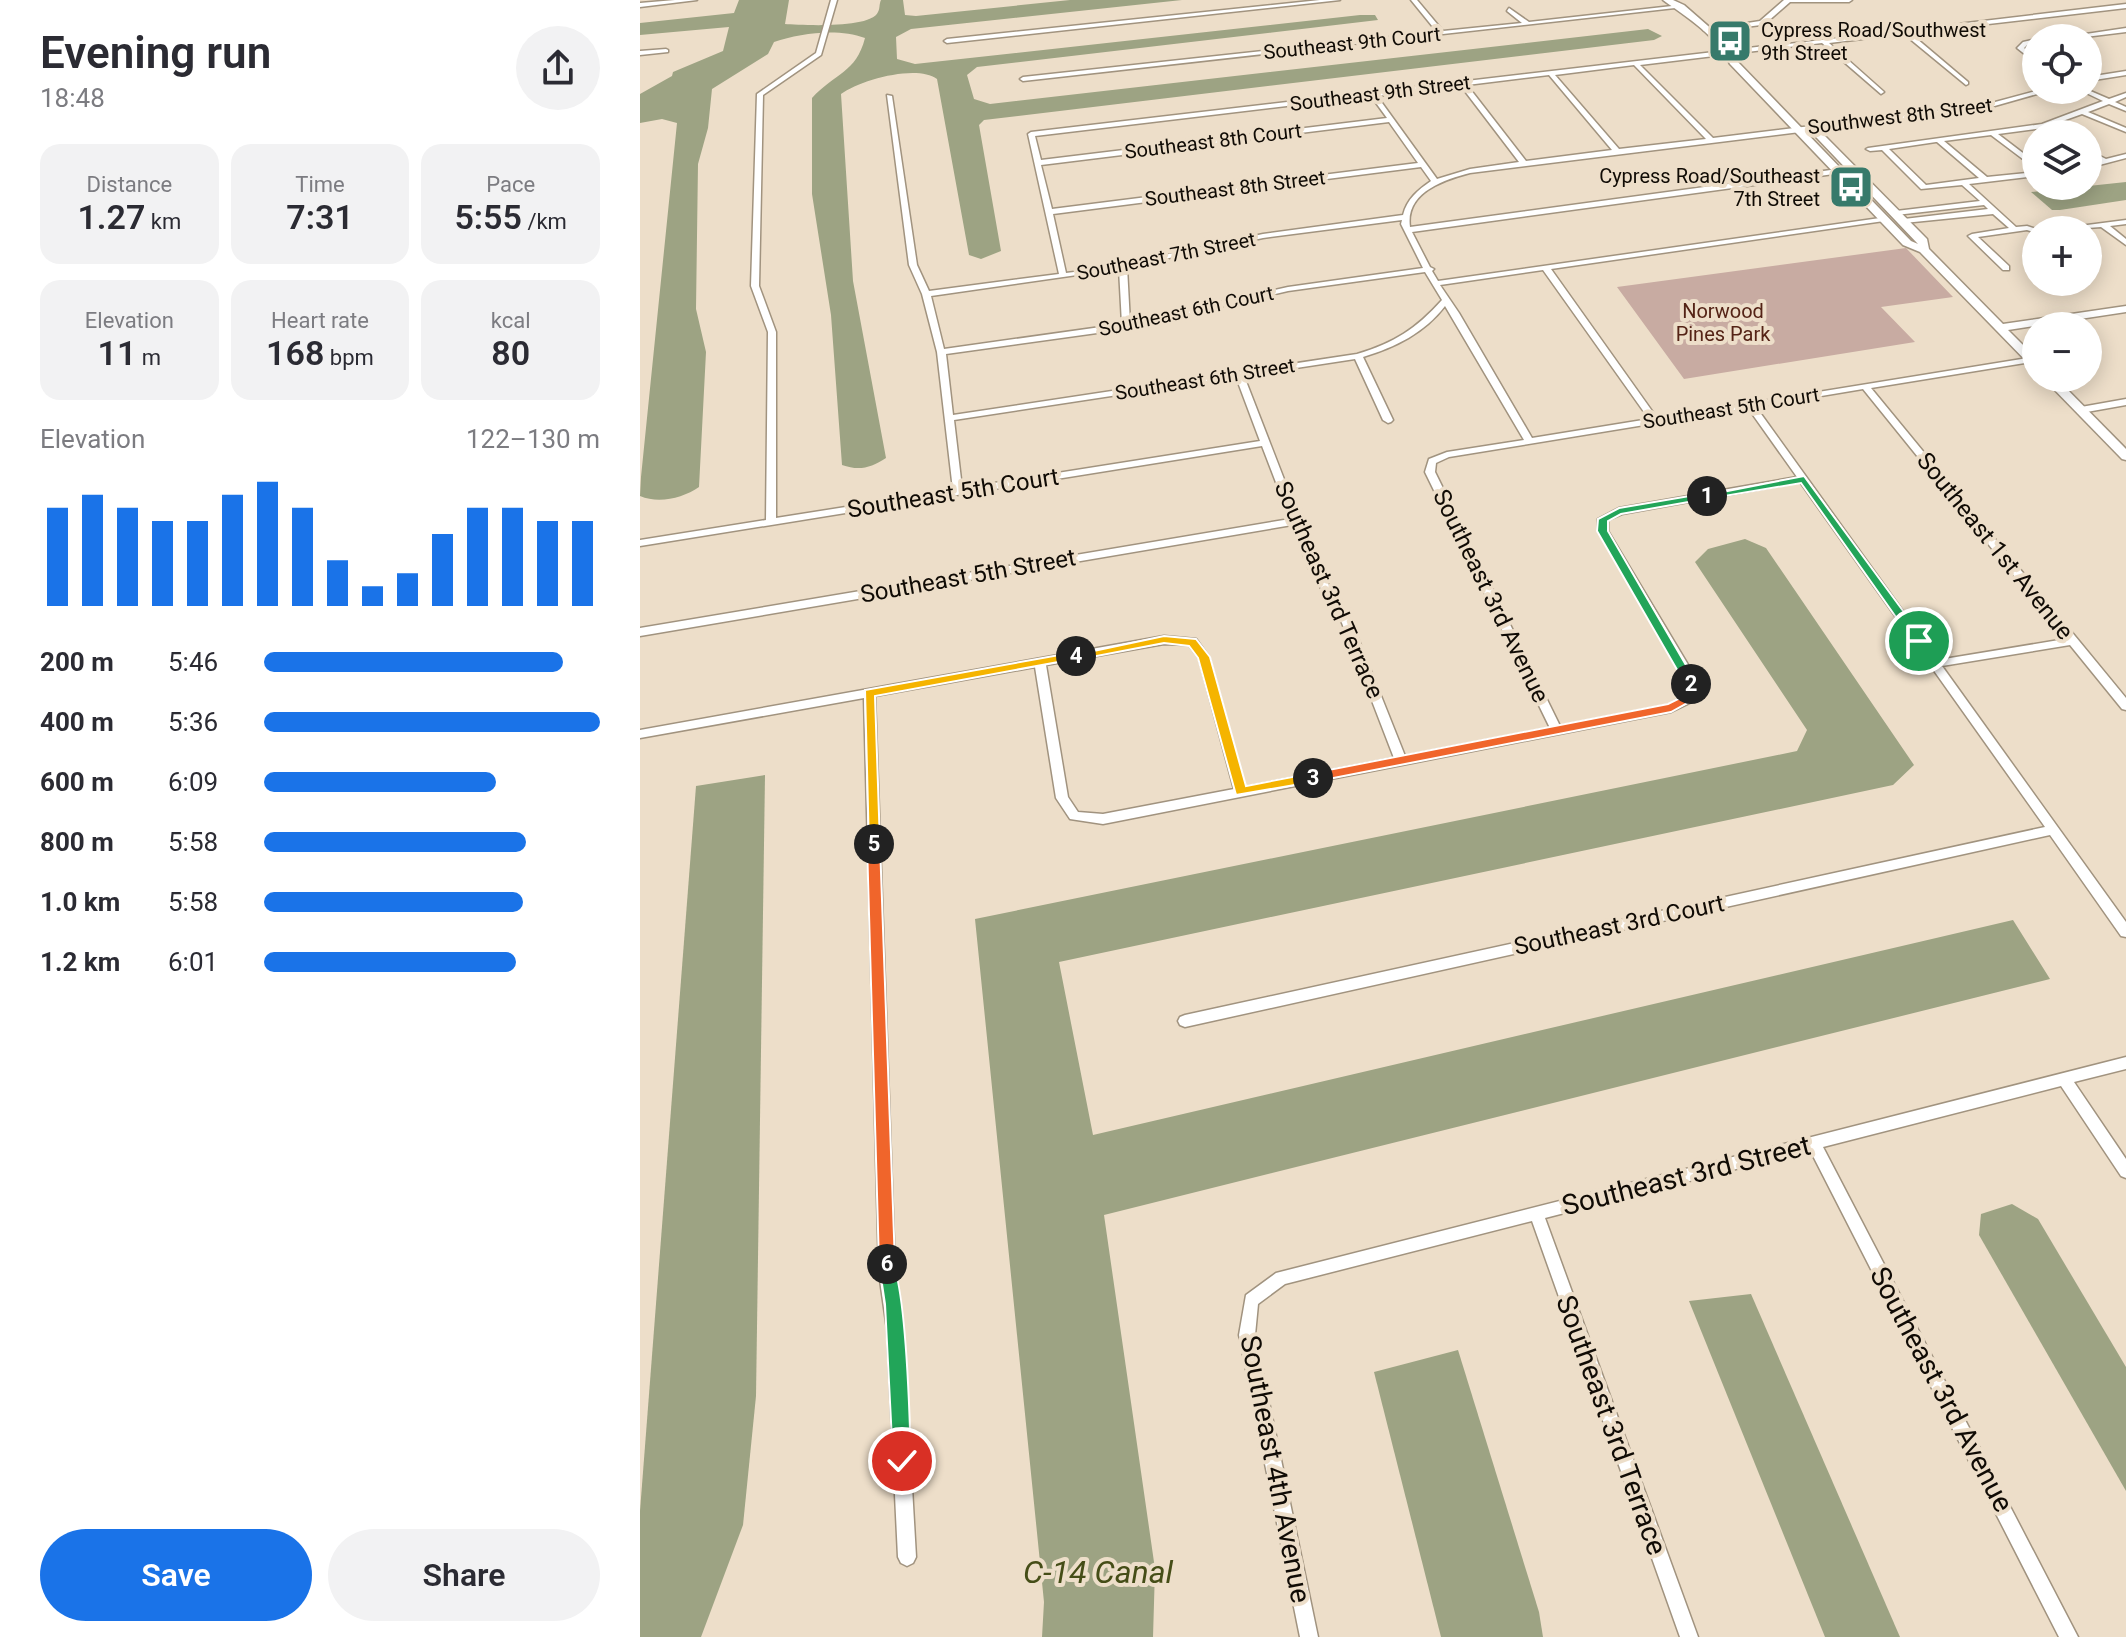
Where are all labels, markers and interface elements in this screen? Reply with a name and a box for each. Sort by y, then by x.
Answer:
bus stop icon: Cypress Road/Southwest 9th Street [1706,17,1754,65]
place label: Cypress Road/Southwest 9th Street [1761,18,1986,65]
street label: Southeast 9th Court [1262,22,1442,64]
map controls [2022,24,2102,392]
button: locate [2022,24,2102,104]
button: share [516,26,600,110]
text: Evening run [40,27,271,79]
street label: Southeast 9th Street [1288,70,1472,116]
text: 18:48 [40,83,105,113]
street label: Southwest 8th Street [1806,93,1994,139]
street label: Southeast 8th Court [1123,118,1303,164]
button: layers [2022,120,2102,200]
bus stop icon: Cypress Road/Southeast 7th Street [1827,163,1875,211]
place label: Cypress Road/Southeast 7th Street [1599,164,1820,211]
street label: Southeast 8th Street [1143,165,1327,211]
text: Distance [87,172,172,197]
text: Time [295,172,345,197]
text: Pace [486,172,535,197]
text: 1.27 [77,197,145,237]
text: 7:31 [286,197,354,237]
text: 5:55 [454,197,522,237]
text: km [145,209,181,234]
text: /km [522,209,567,234]
button: + [2022,216,2102,296]
street label: Southeast 7th Street [1075,227,1257,285]
street label: Southeast 6th Court [1096,281,1276,341]
park label: Norwood Pines Park [1676,299,1771,346]
text: Elevation [85,308,174,333]
text: Heart rate [271,308,369,333]
text: kcal [491,308,531,333]
button: − [2022,312,2102,392]
text: 11 [98,333,136,373]
text: 168 [266,333,324,373]
text: 80 [491,333,530,373]
text: m [136,345,161,370]
text: bpm [324,345,374,370]
street label: Southeast 6th Street [1113,353,1297,405]
street label: Southeast 5th Court [1641,382,1821,434]
text: Elevation [40,424,145,454]
text: 122–130 m [466,424,600,454]
street label: Southeast 1st Avenue [1911,447,2079,645]
street label: Southeast 5th Court [845,462,1061,524]
pin: 1 [1687,476,1727,516]
street label: Southeast 3rd Terrace [1268,477,1390,703]
text: 1 [1701,483,1713,508]
street label: Southeast 3rd Avenue [1427,485,1555,707]
street label: Southeast 5th Street [858,543,1078,609]
pin [1885,607,1953,675]
icon: arrive [1897,619,1941,663]
pin: 4 [1056,636,1096,676]
text: 4 [1070,643,1082,668]
text: 200 m [40,647,114,677]
text: 5:46 [168,647,218,677]
pin: 2 [1671,664,1711,704]
text: 2 [1685,671,1697,696]
text: 400 m [40,707,114,737]
text: 5:36 [168,707,218,737]
pin: 3 [1293,758,1333,798]
text: 3 [1307,765,1319,790]
text: 600 m [40,767,114,797]
text: 6:09 [168,767,218,797]
pin: 5 [854,824,894,864]
text: 800 m [40,827,114,857]
text: 5:58 [168,827,218,857]
text: 5 [868,831,880,856]
text: 1.0 km [40,887,120,917]
text: 5:58 [168,887,218,917]
street label: Southeast 3rd Court [1511,889,1727,961]
text: 1.2 km [40,947,120,977]
text: 6:01 [168,947,218,977]
street label: Southeast 3rd Street [1558,1129,1814,1222]
pin: 6 [867,1244,907,1284]
text: 6 [881,1251,893,1276]
street label: Southeast 3rd Avenue [1863,1261,2020,1517]
street label: Southeast 3rd Terrace [1549,1291,1674,1559]
street label: Southeast 4th Avenue [1233,1332,1318,1606]
pin [868,1427,936,1495]
icon: check [880,1439,924,1483]
button: Save [40,1529,312,1621]
button: Share [328,1529,600,1621]
water label: C-14 Canal [1023,1553,1174,1591]

